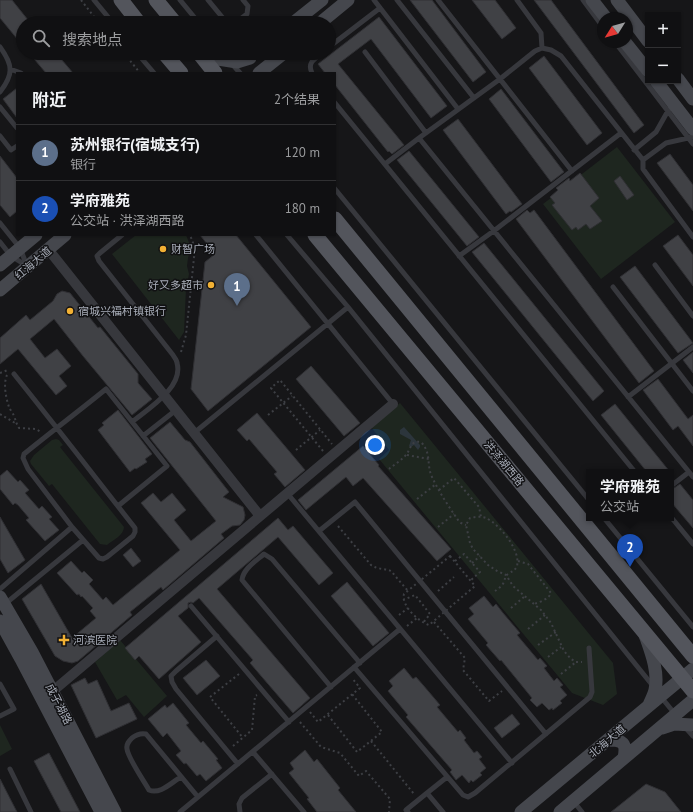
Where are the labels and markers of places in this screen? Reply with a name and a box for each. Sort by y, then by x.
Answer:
place label: 财智广场 [171,242,215,256]
marker: 财智广场 [158,244,168,254]
pin: 1 [224,273,250,306]
place label: 好又多超市 [148,278,203,292]
marker: 好又多超市 [206,280,216,290]
place label: 宿城兴福村镇银行 [78,304,166,318]
marker: 宿城兴福村镇银行 [65,306,75,316]
pin: 2 [617,534,643,567]
place label: 河滨医院 [73,633,117,647]
marker: 河滨医院 [58,634,70,646]

